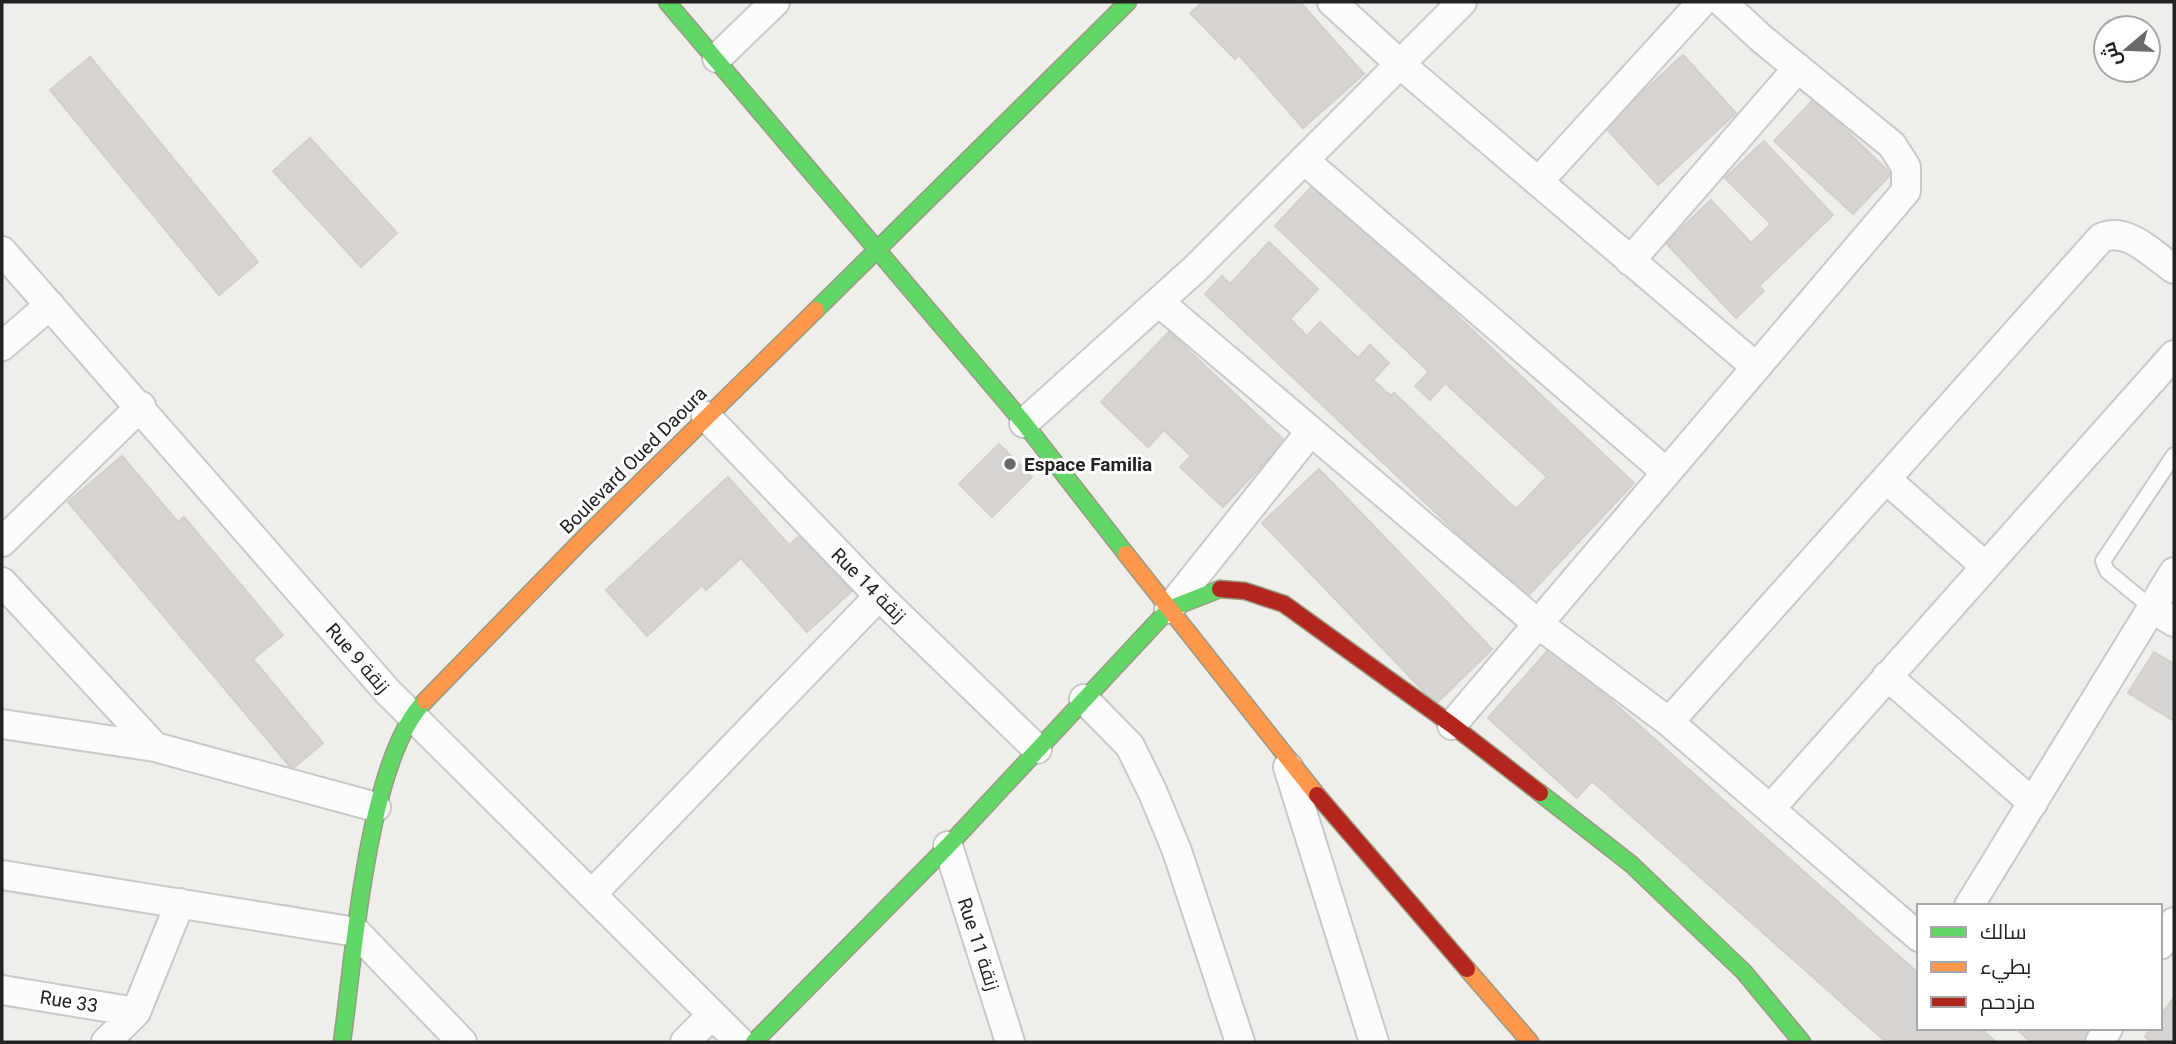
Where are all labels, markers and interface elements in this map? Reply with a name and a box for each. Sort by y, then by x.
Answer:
north arrow [2092,14,2162,84]
text: ش [2097,39,2126,70]
street label: Boulevard Oued Daoura [555,382,712,539]
place label: Espace Familia [1024,453,1152,476]
marker: Espace Familia [1002,456,1018,472]
street label: Rue 14 زنقة [826,543,911,628]
street label: Rue 9 زنقة [321,618,394,698]
street label: Rue 11 زنقة [953,895,1004,993]
legend [1917,904,2162,1030]
text: سالك [1980,920,2027,944]
text: بطيء [1980,955,2031,983]
street label: Rue 33 [38,986,100,1017]
text: مزدحم [1980,990,2035,1016]

